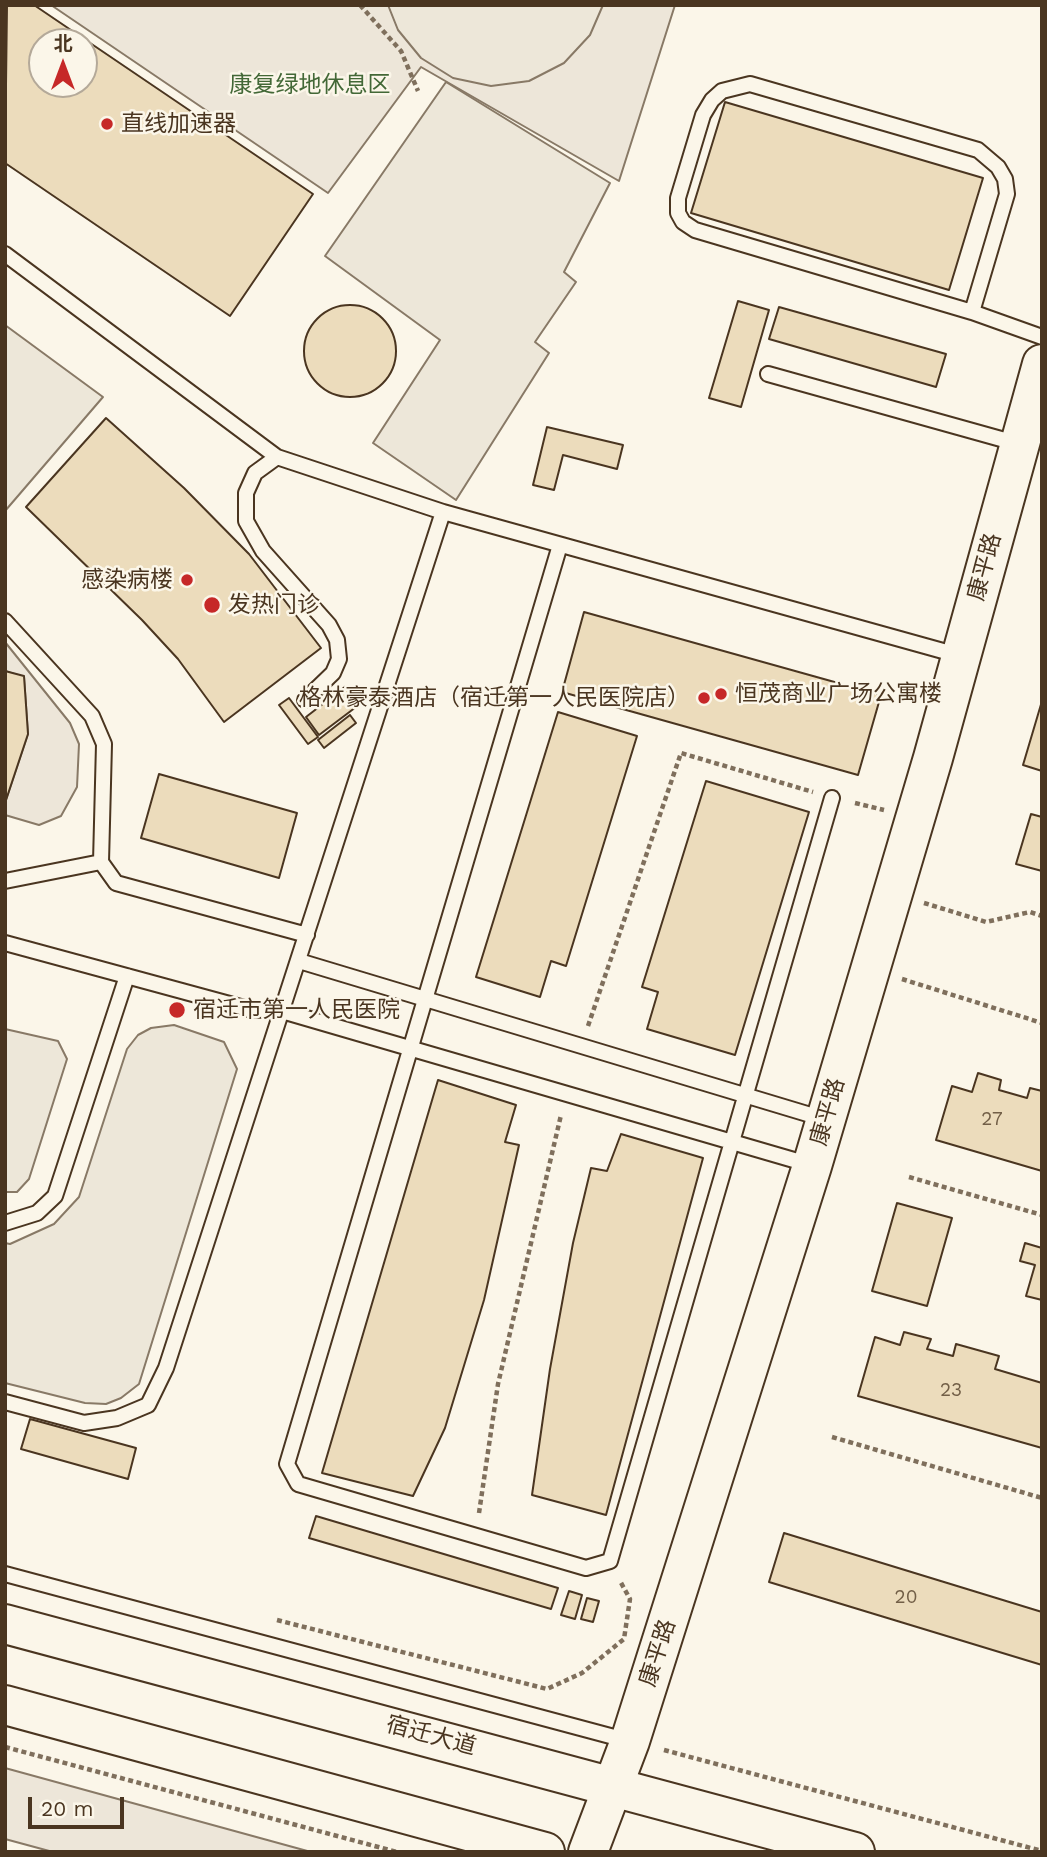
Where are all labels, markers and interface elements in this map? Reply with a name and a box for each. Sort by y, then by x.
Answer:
north arrow [28,28,98,98]
text: 北 [53,32,73,55]
park label: 康复绿地休息区 [230,71,390,99]
place label: 直线加速器 [121,110,236,138]
marker: 直线加速器 [99,116,115,132]
street label: 康平路 [963,530,1007,604]
place label: 感染病楼 [81,566,173,594]
marker: 感染病楼 [179,572,195,588]
place label: 发热门诊 [228,591,320,619]
marker: 发热门诊 [202,595,222,615]
place label: 恒茂商业广场公寓楼 [735,680,942,708]
place label: 格林豪泰酒店（宿迁第一人民医院店） [299,684,690,712]
marker: 恒茂商业广场公寓楼 [713,686,729,702]
marker: 格林豪泰酒店（宿迁第一人民医院店） [696,690,712,706]
place label: 宿迁市第一人民医院 [193,996,400,1024]
marker: 宿迁市第一人民医院 [167,1000,187,1020]
street label: 康平路 [805,1075,851,1149]
house number: 27 [981,1108,1003,1130]
house number: 23 [940,1379,962,1401]
house number: 20 [895,1586,917,1608]
street label: 康平路 [634,1616,682,1690]
street label: 宿迁大道 [383,1711,479,1761]
scale bar [32,1784,128,1828]
text: 20 m [41,1796,93,1821]

